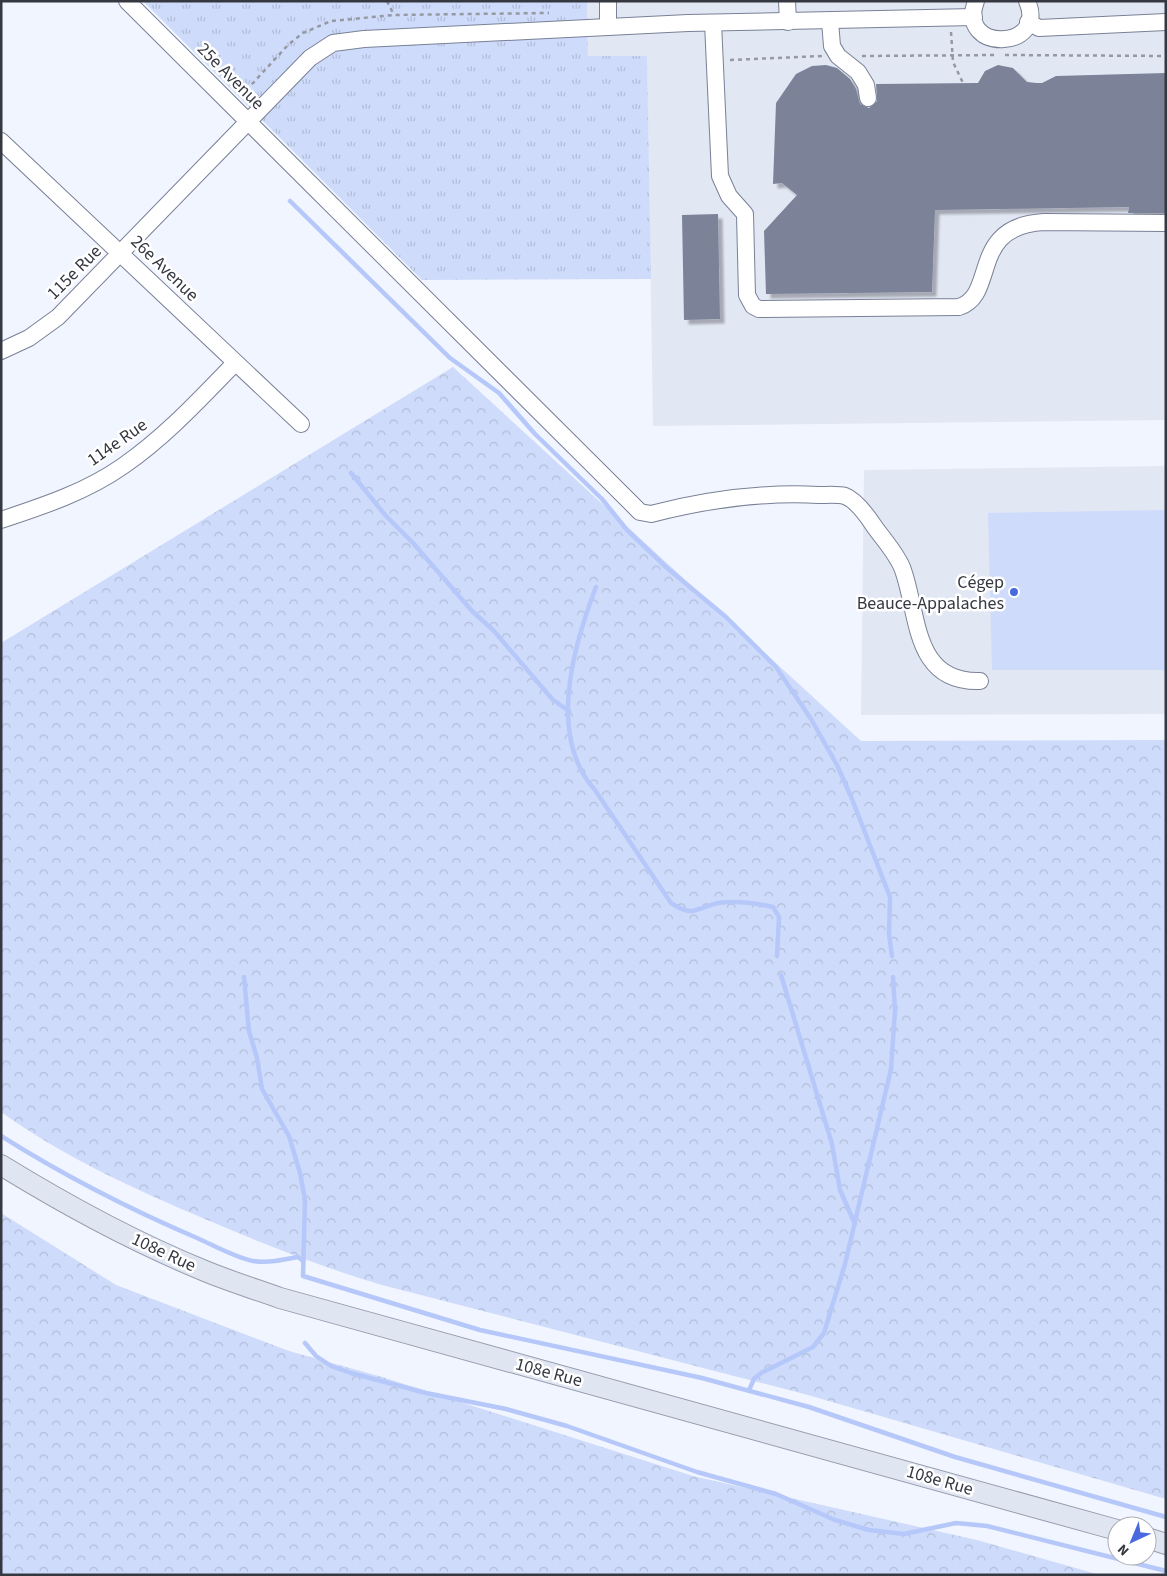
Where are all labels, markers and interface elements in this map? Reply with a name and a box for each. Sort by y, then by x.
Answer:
street label: 25e Avenue [191,37,270,116]
street label: 26e Avenue [125,230,204,307]
street label: 115e Rue [41,239,107,305]
street label: 114e Rue [82,413,153,472]
place label: Cégep Beauce-Appalaches [857,570,1004,616]
marker: Cégep Beauce-Appalaches [1008,586,1020,598]
street label: 108e Rue [128,1227,200,1278]
street label: 108e Rue [513,1352,585,1393]
street label: 108e Rue [904,1459,976,1502]
north arrow [1107,1516,1157,1566]
text: N [1113,1539,1134,1560]

